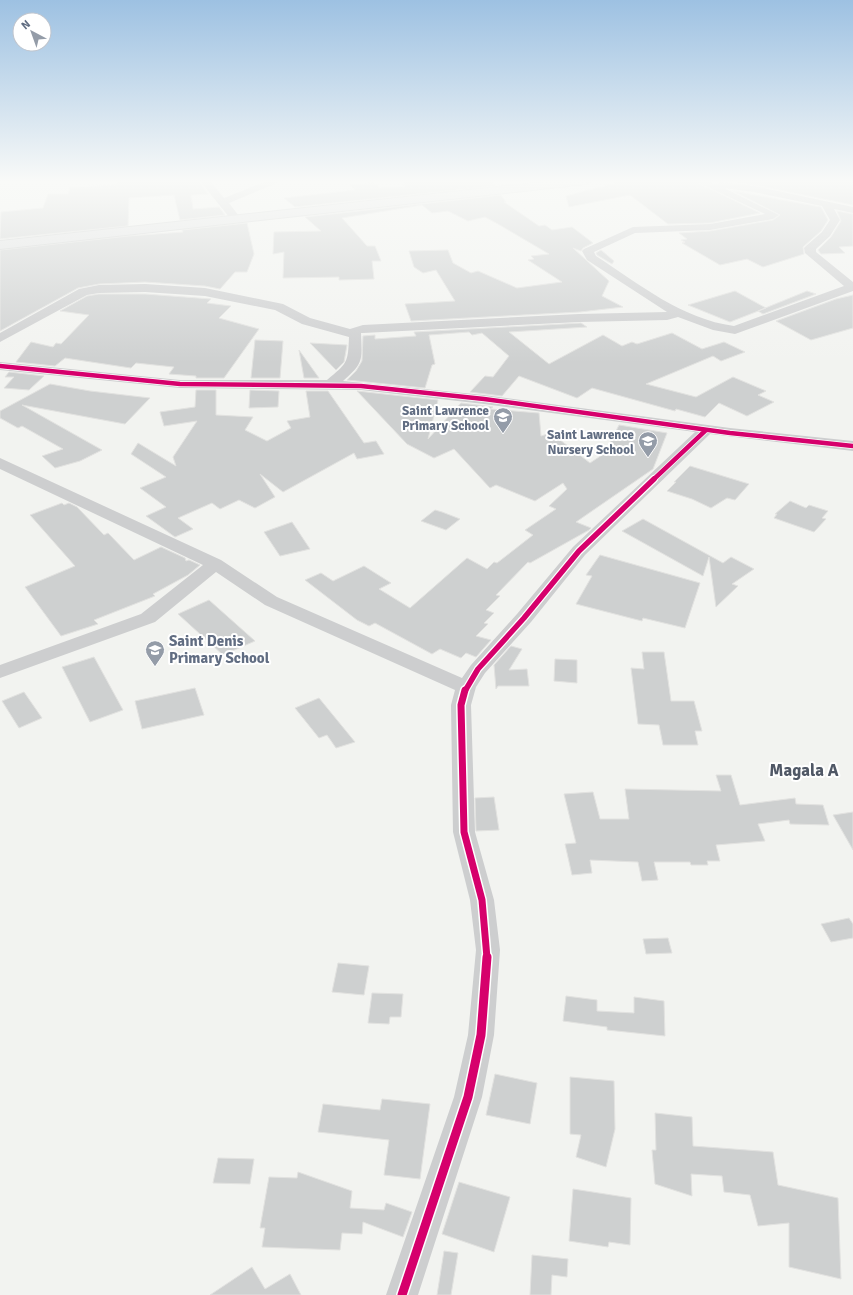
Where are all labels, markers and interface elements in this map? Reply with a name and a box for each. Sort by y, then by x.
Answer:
north arrow [12,12,52,52]
text: N [19,17,33,32]
place label: Saint Lawrence Primary School [402,403,490,434]
school or university icon: Saint Lawrence Primary School [492,406,514,434]
place label: Saint Lawrence Nursery School [547,427,635,458]
school or university icon: Saint Lawrence Nursery School [637,430,659,458]
place label: Saint Denis Primary School [169,632,270,667]
school or university icon: Saint Denis Primary School [144,639,166,667]
district label: Magala A [769,760,839,781]

